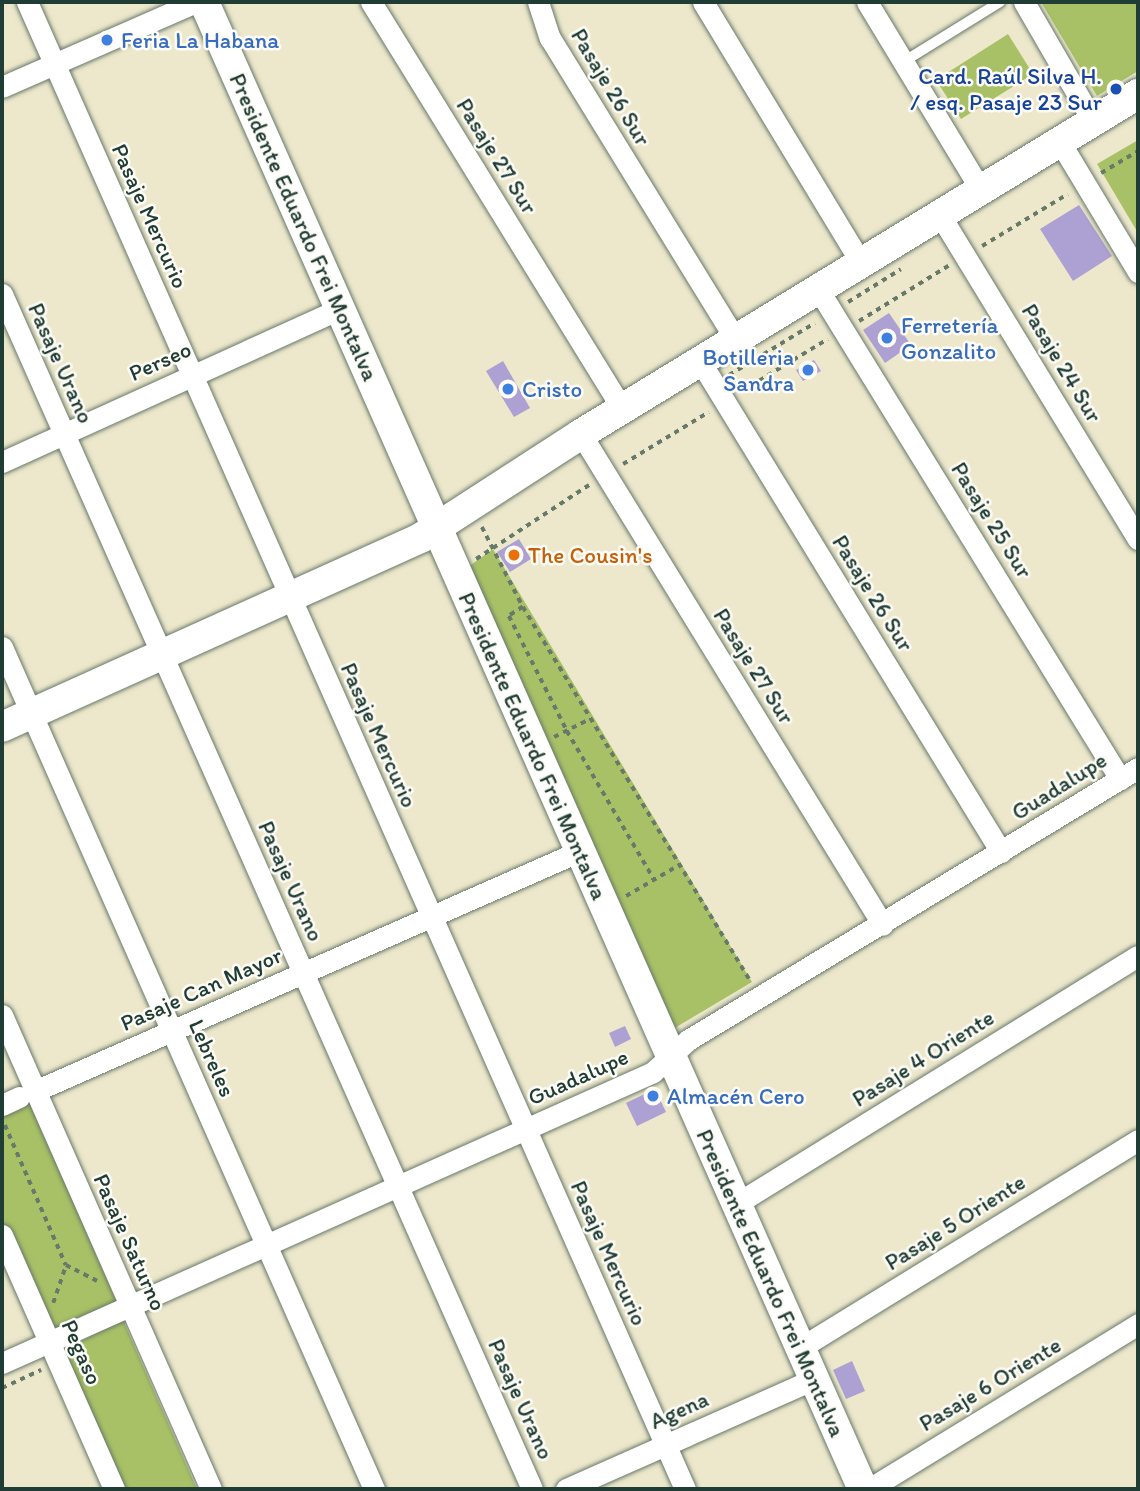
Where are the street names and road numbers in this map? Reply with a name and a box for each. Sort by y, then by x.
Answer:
street label: Pasaje 26 Sur [565,23,657,151]
street label: Presidente Eduardo Frei Montalva [224,69,384,385]
street label: Pasaje 27 Sur [450,93,544,219]
street label: Pasaje Mercurio [106,139,194,293]
street label: Pasaje Urano [22,299,100,427]
street label: Pasaje 24 Sur [1016,299,1108,427]
street label: Perseo [125,335,195,387]
street label: Pasaje 25 Sur [945,457,1039,583]
street label: Pasaje 26 Sur [826,530,920,656]
street label: Presidente Eduardo Frei Montalva [453,588,613,904]
street label: Pasaje 27 Sur [707,603,801,729]
street label: Pasaje Mercurio [335,658,423,812]
street label: Guadalupe [1006,746,1112,826]
street label: Pasaje Urano [252,817,330,945]
street label: Pasaje Can Mayor [116,941,286,1037]
street label: Pasaje 4 Oriente [847,1004,999,1112]
street label: Lebreles [183,1015,241,1101]
street label: Guadalupe [524,1043,632,1111]
street label: Presidente Eduardo Frei Montalva [691,1125,851,1441]
street label: Pasaje 5 Oriente [880,1168,1030,1276]
street label: Pasaje Saturno [87,1169,173,1315]
street label: Pasaje Mercurio [565,1176,653,1330]
street label: Pegaso [55,1315,109,1389]
street label: Pasaje 6 Oriente [914,1331,1066,1437]
street label: Pasaje Urano [482,1335,560,1463]
street label: Agena [645,1385,713,1435]

